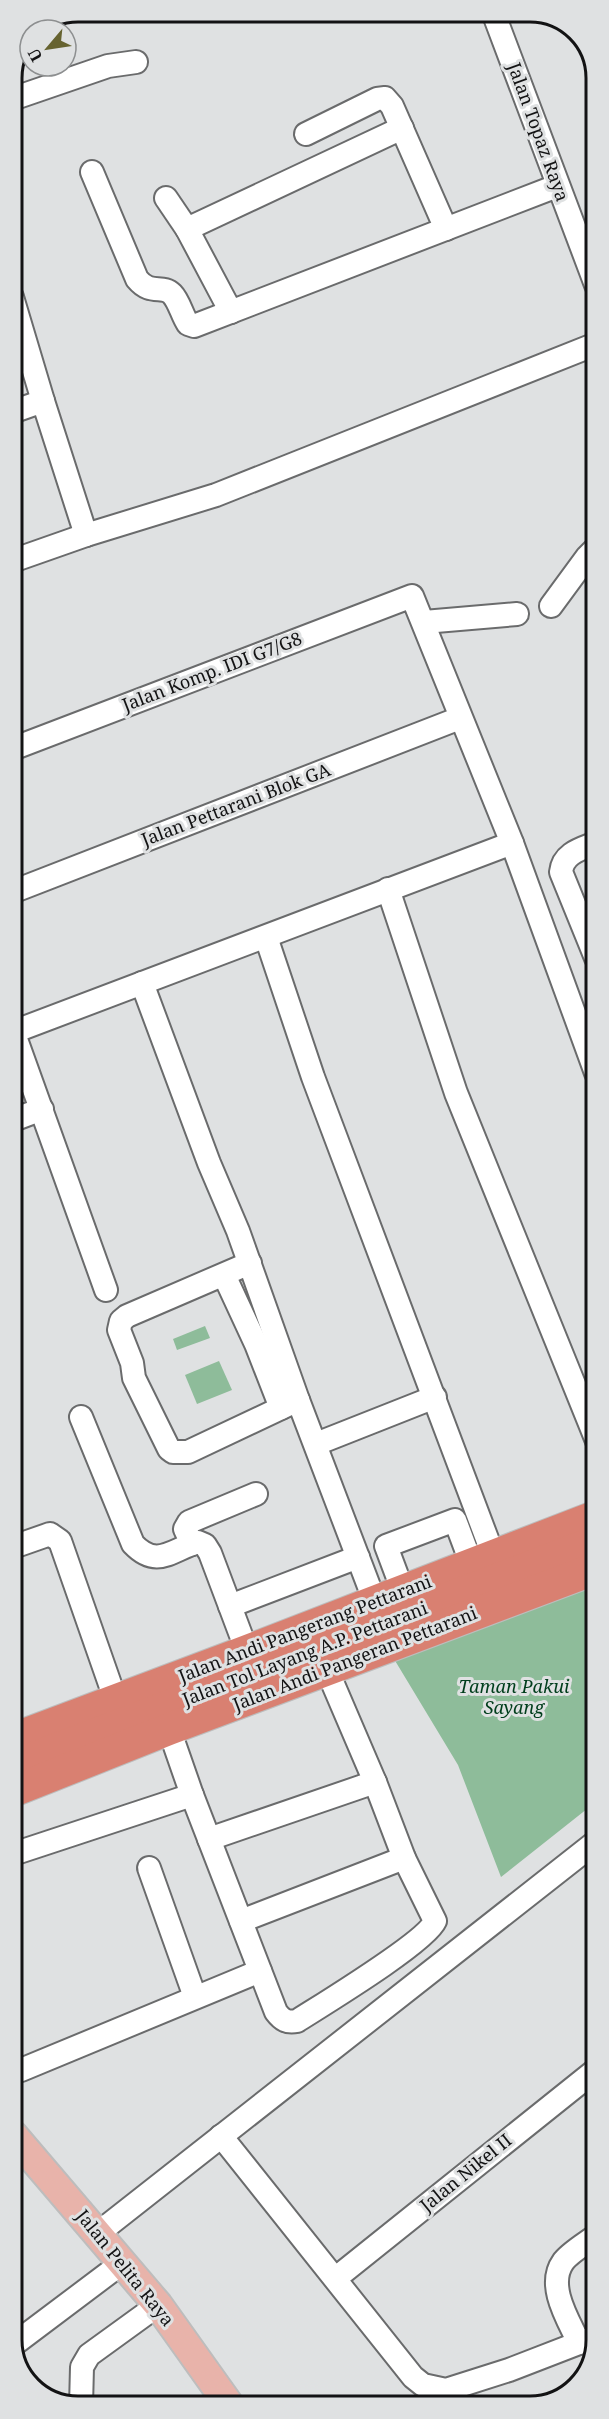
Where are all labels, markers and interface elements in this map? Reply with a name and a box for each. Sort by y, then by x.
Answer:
north arrow [18,18,78,78]
text: U [22,45,47,66]
street label: Jalan Topaz Raya [502,58,575,204]
street label: Jalan Komp. IDI G7/G8 [118,626,305,717]
street label: Jalan Pettarani Blok GA [137,757,334,852]
street label: Jalan Andi Pangerang Pettarani [174,1569,435,1688]
street label: Jalan Tol Layang A.P. Pettarani [178,1595,431,1711]
street label: Jalan Andi Pangeran Pettarani [228,1600,480,1716]
park label: Taman Pakui Sayang [458,1674,570,1719]
street label: Jalan Nikel II [414,2128,516,2217]
street label: Jalan Pelita Raya [71,2203,180,2331]

